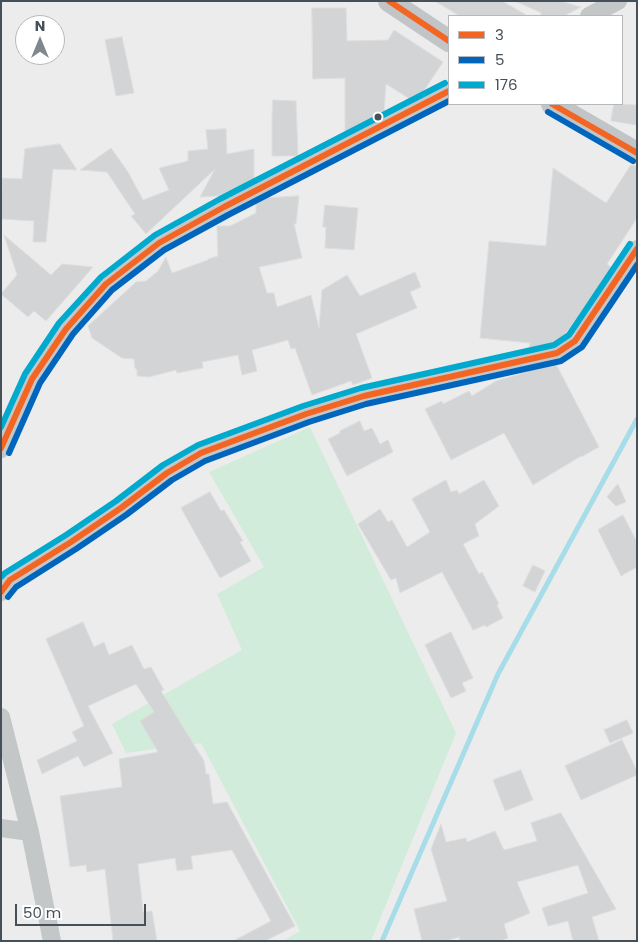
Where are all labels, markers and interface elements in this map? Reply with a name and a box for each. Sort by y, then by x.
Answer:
north arrow [15,15,65,65]
legend [448,15,623,105]
text: N [35,16,45,36]
text: 3 [495,24,504,45]
text: 5 [495,49,504,70]
text: 176 [495,74,518,95]
unlabelled marker [373,112,383,122]
scale bar [18,894,149,926]
text: 50 m [23,902,61,923]

